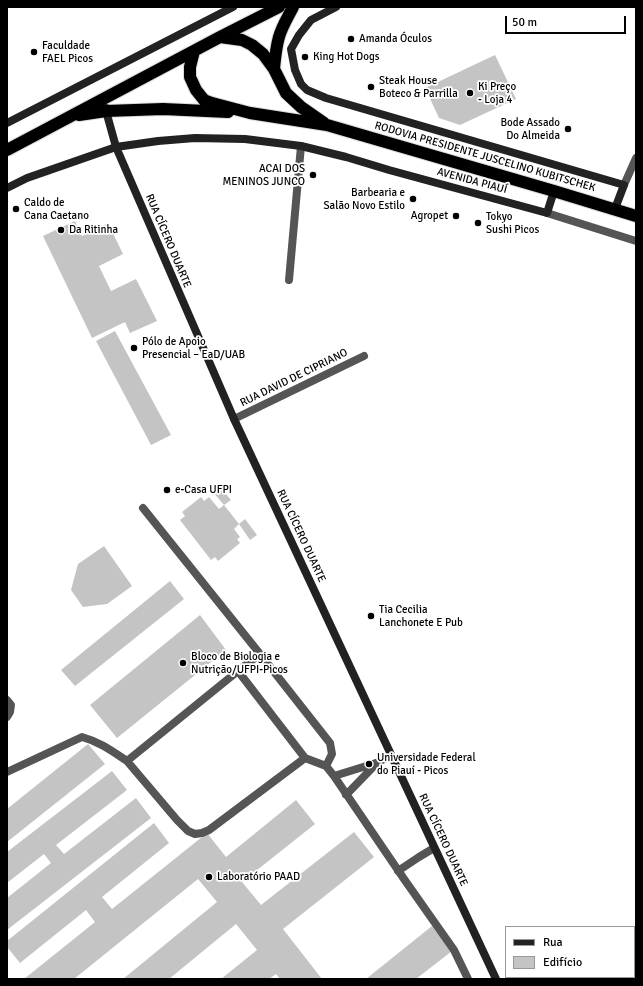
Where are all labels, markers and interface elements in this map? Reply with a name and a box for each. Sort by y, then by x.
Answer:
scale bar [507,8,628,34]
text: 50 m [512,15,537,30]
place label: Amanda Óculos [359,32,432,46]
marker: Amanda Óculos [346,34,356,44]
place label: Faculdade FAEL Picos [42,39,93,65]
marker: Faculdade FAEL Picos [29,47,39,57]
place label: King Hot Dogs [313,50,380,64]
marker: King Hot Dogs [300,52,310,62]
place label: Steak House Boteco & Parrilla [379,74,458,100]
place label: Ki Preço - Loja 4 [478,80,516,106]
marker: Steak House Boteco & Parrilla [366,82,376,92]
marker: Ki Preço - Loja 4 [465,88,475,98]
place label: Bode Assado Do Almeida [500,116,560,142]
street label: RODOVIA PRESIDENTE JUSCELINO KUBITSCHEK [373,119,597,195]
marker: Bode Assado Do Almeida [563,124,573,134]
place label: ACAI DOS MENINOS JUNCO [222,162,305,188]
street label: AVENIDA PIAUÍ [435,165,509,197]
marker: ACAI DOS MENINOS JUNCO [308,170,318,180]
place label: Barbearia e Salão Novo Estilo [324,186,405,212]
street label: RUA CÍCERO DUARTE [142,192,194,290]
marker: Barbearia e Salão Novo Estilo [408,194,418,204]
place label: Caldo de Cana Caetano [24,196,89,222]
marker: Caldo de Cana Caetano [11,204,21,214]
place label: Agropet [411,209,448,223]
place label: Tokyo Sushi Picos [486,210,539,236]
marker: Agropet [451,211,461,221]
marker: Tokyo Sushi Picos [473,218,483,228]
place label: Da Ritinha [69,223,118,237]
marker: Da Ritinha [56,225,66,235]
place label: Pólo de Apoio Presencial – EaD/UAB [142,335,245,361]
marker: Pólo de Apoio Presencial – EaD/UAB [129,343,139,353]
street label: RUA DAVID DE CIPRIANO [238,346,350,410]
place label: e-Casa UFPI [175,483,232,497]
marker: e-Casa UFPI [162,485,172,495]
street label: RUA CÍCERO DUARTE [274,488,328,584]
place label: Tia Cecilia Lanchonete E Pub [379,603,463,629]
marker: Tia Cecilia Lanchonete E Pub [366,611,376,621]
place label: Bloco de Biologia e Nutrição/UFPI-Picos [191,650,288,676]
marker: Bloco de Biologia e Nutrição/UFPI-Picos [178,658,188,668]
place label: Universidade Federal do Piauí - Picos [377,751,476,777]
marker: Universidade Federal do Piauí - Picos [364,759,374,769]
street label: RUA CÍCERO DUARTE [416,792,470,888]
place label: Laboratório PAAD [217,870,300,884]
marker: Laboratório PAAD [204,872,214,882]
legend [505,926,635,978]
text: Rua [543,935,563,950]
text: Edifício [543,955,582,970]

